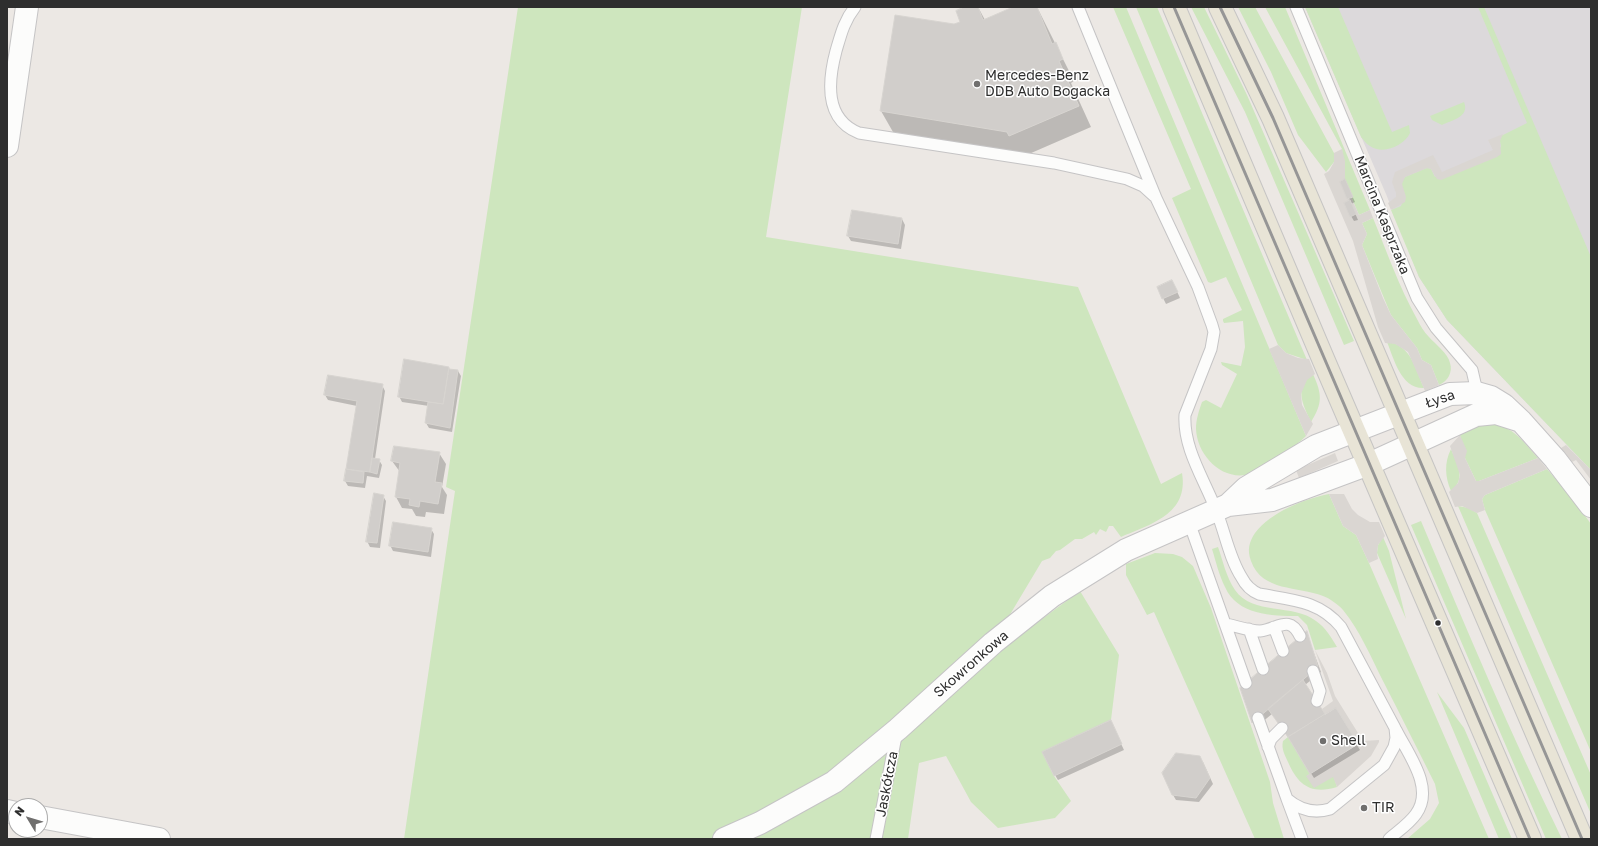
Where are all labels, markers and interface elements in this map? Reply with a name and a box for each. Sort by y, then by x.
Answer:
place label: Mercedes-Benz DDB Auto Bogacka [985,68,1110,100]
marker: Mercedes-Benz DDB Auto Bogacka [972,79,982,89]
street label: Marcina Kasprzaka [1351,153,1413,277]
street label: Łysa [1423,386,1457,412]
unlabelled marker [1433,618,1443,628]
street label: Skowronkowa [930,627,1012,701]
place label: Shell [1331,733,1366,749]
marker: Shell [1318,736,1328,746]
street label: Jaskółcza [872,750,902,818]
north arrow [8,798,48,838]
place label: TIR [1372,800,1395,816]
marker: TIR [1359,803,1369,813]
text: N [11,804,27,818]

